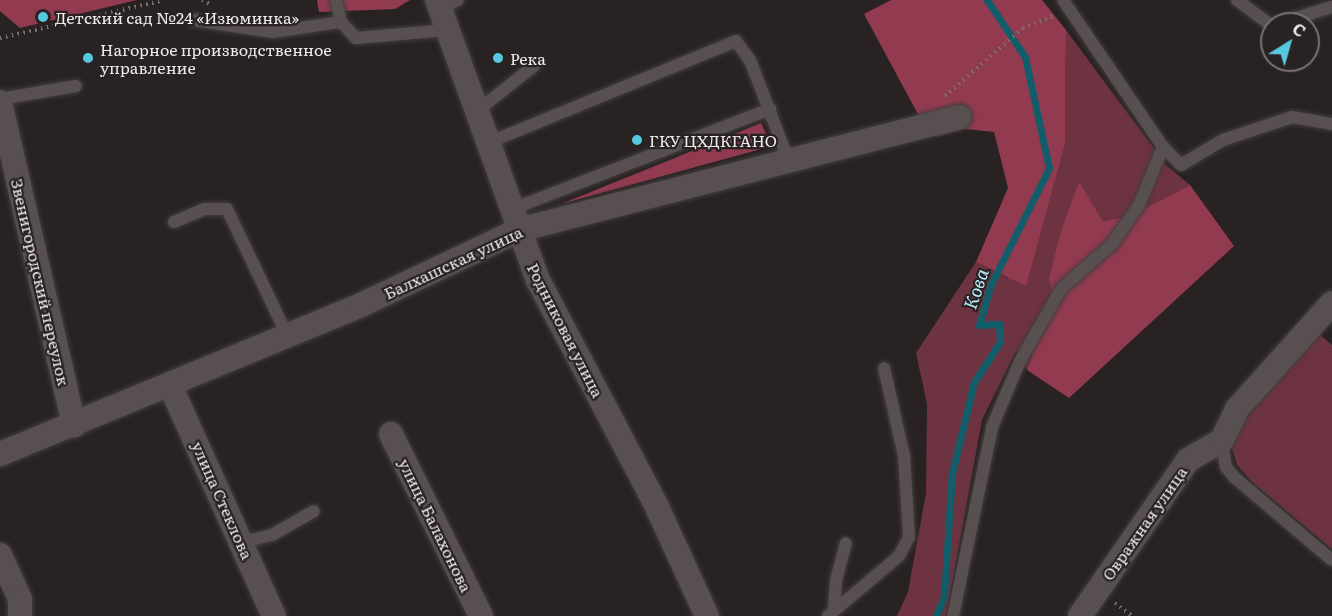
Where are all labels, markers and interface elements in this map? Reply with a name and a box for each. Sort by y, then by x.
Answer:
place label: Детский сад №24 «Изюминка» [55,7,299,27]
marker: Детский сад №24 «Изюминка» [36,10,50,24]
north arrow [1260,12,1320,72]
text: С [1288,16,1311,42]
place label: Нагорное производственное управление [100,39,332,77]
place label: Река [510,48,546,68]
marker: Нагорное производственное управление [81,51,95,65]
marker: Река [491,51,505,65]
place label: ГКУ ЦХДКГАНО [649,130,777,150]
marker: ГКУ ЦХДКГАНО [630,133,644,147]
street label: Звенигородский переулок [8,177,74,387]
street label: Балхашская улица [381,221,525,303]
street label: Родниковая улица [524,260,608,400]
water label: Кова [959,266,993,312]
street label: улица Стеклова [188,438,258,562]
street label: улица Балахонова [395,455,477,595]
street label: Овражная улица [1098,462,1190,584]

